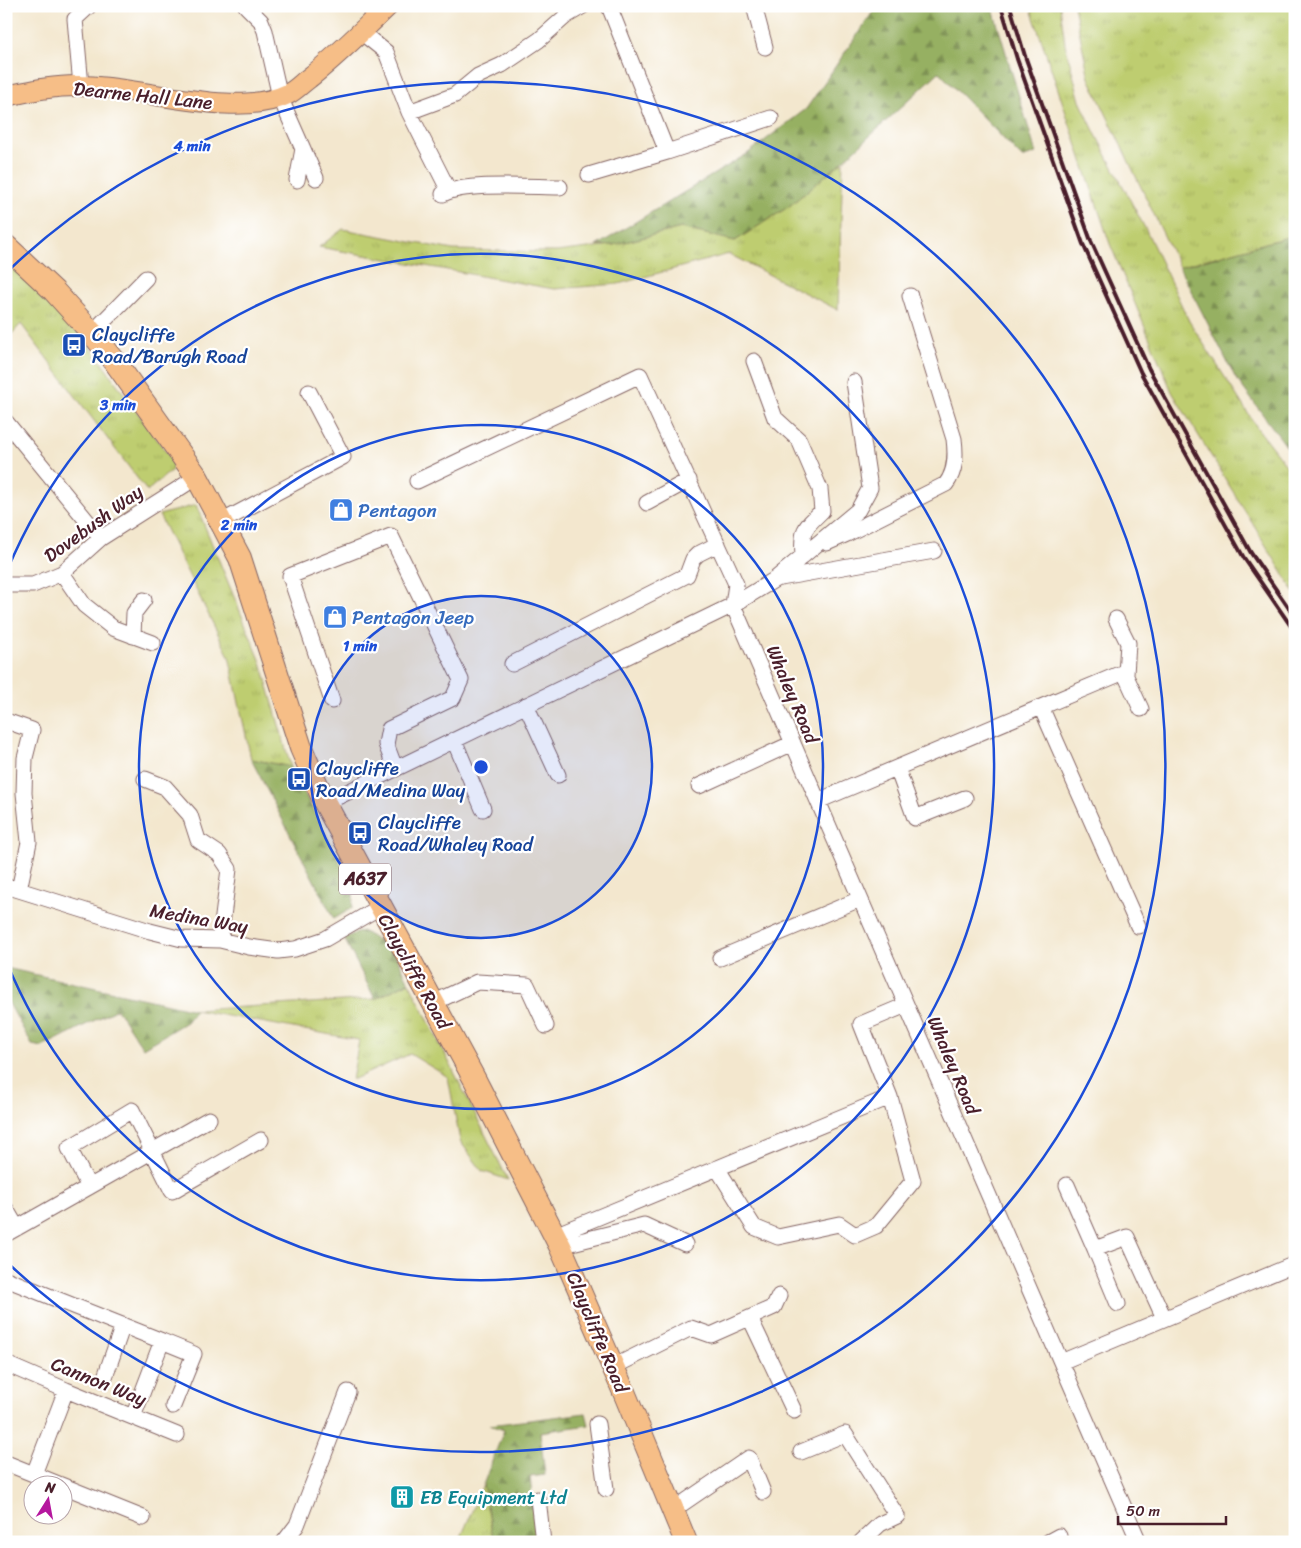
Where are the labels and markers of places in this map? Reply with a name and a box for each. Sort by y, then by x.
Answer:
place label: Claycliffe Road/Barugh Road [92,318,249,373]
bus stop icon: Claycliffe Road/Barugh Road [61,332,87,358]
place label: Pentagon [358,494,437,527]
shop icon: Pentagon [328,497,354,523]
place label: Pentagon Jeep [352,601,474,634]
shop icon: Pentagon Jeep [322,604,348,630]
place label: Claycliffe Road/Medina Way [316,752,466,807]
centre of rings [472,758,490,776]
bus stop icon: Claycliffe Road/Medina Way [286,766,312,792]
place label: Claycliffe Road/Whaley Road [378,806,535,861]
bus stop icon: Claycliffe Road/Whaley Road [347,820,373,846]
place label: EB Equipment Ltd [420,1481,568,1514]
building icon: EB Equipment Ltd [389,1484,415,1510]

